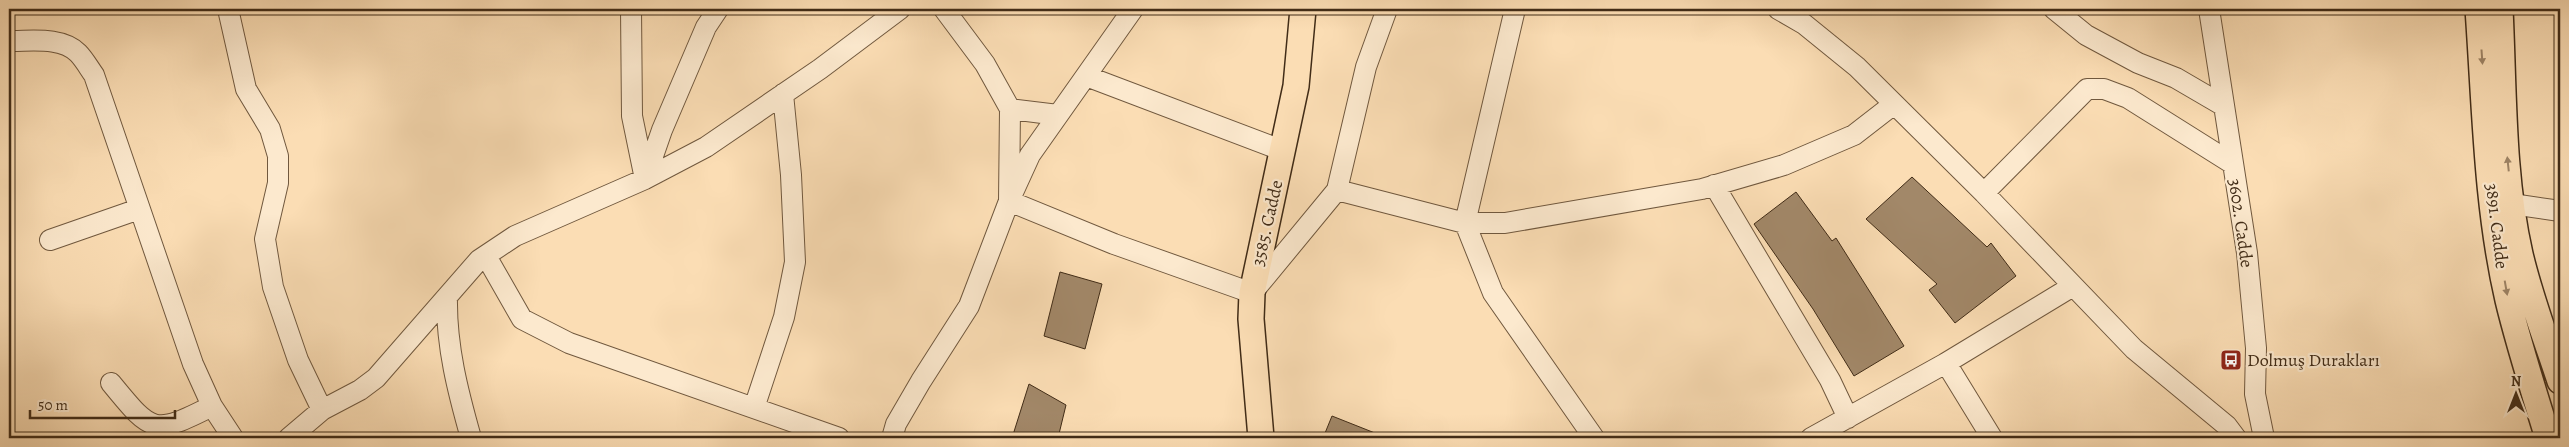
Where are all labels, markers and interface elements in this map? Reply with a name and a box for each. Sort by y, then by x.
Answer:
one-way arrow [2478,50,2486,66]
one-way arrow [2504,156,2512,172]
street label: 3602. Cadde [2223,177,2259,269]
street label: 3585. Cadde [1245,178,1289,268]
street label: 3891. Cadde [2480,182,2514,270]
one-way arrow [2503,281,2511,297]
bus stop icon: Dolmuş Durakları [2219,348,2243,372]
place label: Dolmuş Durakları [2247,348,2380,372]
north arrow [2492,370,2542,420]
text: N [2511,372,2521,391]
scale bar [30,387,175,419]
text: 50 m [38,395,68,415]

